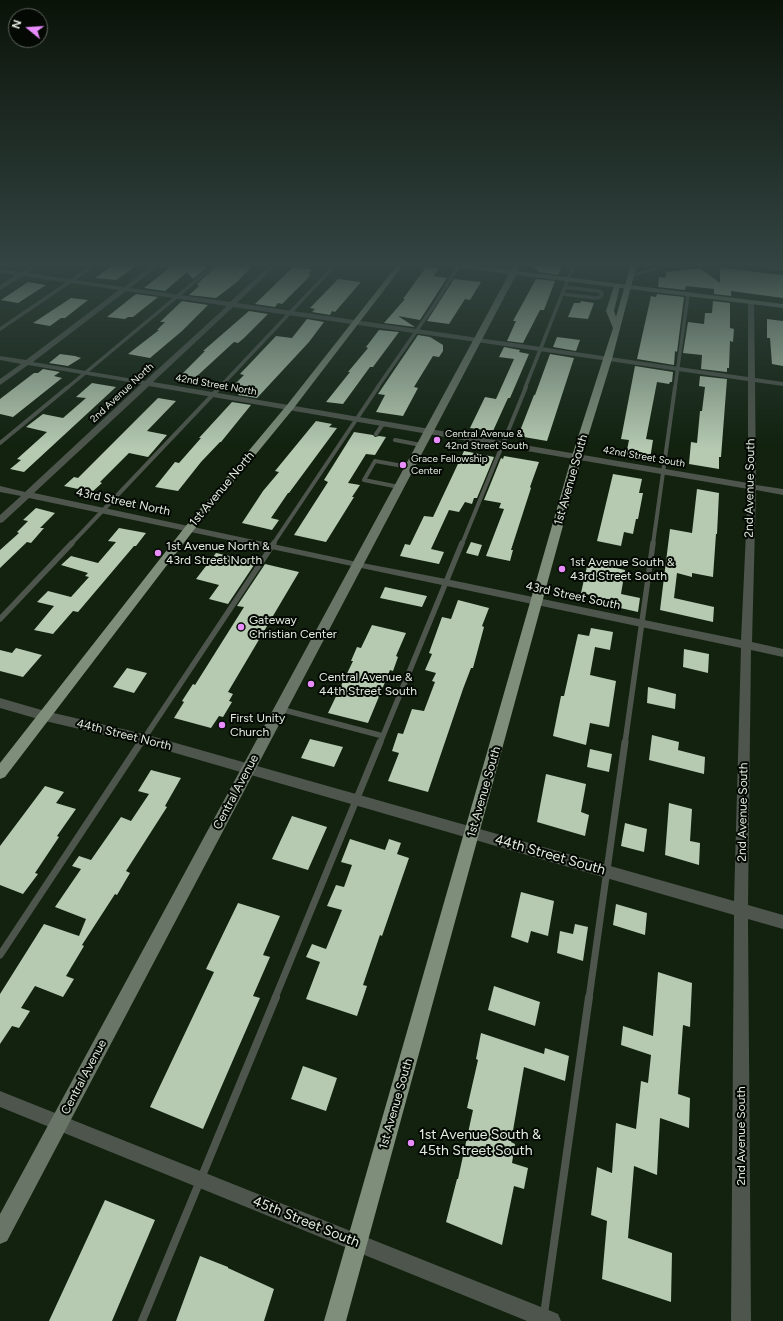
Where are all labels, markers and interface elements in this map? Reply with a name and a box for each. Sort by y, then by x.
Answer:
north arrow [8,8,48,48]
text: N [10,18,25,31]
street label: 2nd Avenue North [88,361,156,425]
street label: 42nd Street North [174,372,258,398]
place label: Central Avenue & 42nd Street South [445,428,528,452]
street label: 1st Avenue South [551,433,591,527]
marker: Central Avenue & 42nd Street South [432,435,442,445]
street label: 2nd Avenue South [742,438,758,538]
street label: 42nd Street South [602,444,686,470]
street label: 1st Avenue North [187,449,257,529]
place label: Grace Fellowship Center [411,453,488,476]
marker: Grace Fellowship Center [398,460,408,470]
street label: 43rd Street North [74,485,172,519]
place label: 1st Avenue North & 43rd Street North [166,539,270,567]
marker: 1st Avenue North & 43rd Street North [153,548,163,558]
place label: 1st Avenue South & 43rd Street South [570,555,675,583]
marker: 1st Avenue South & 43rd Street South [557,564,567,574]
street label: 43rd Street South [524,579,622,613]
place label: Gateway Christian Center [249,613,337,641]
marker: Gateway Christian Center [236,622,246,632]
place label: Central Avenue & 44th Street South [319,670,417,698]
marker: Central Avenue & 44th Street South [306,679,316,689]
place label: First Unity Church [230,711,285,739]
street label: 44th Street North [75,716,173,754]
marker: First Unity Church [217,720,227,730]
street label: 1st Avenue South [464,745,504,839]
street label: Central Avenue [210,752,262,832]
street label: 2nd Avenue South [735,762,751,862]
street label: 44th Street South [493,831,607,879]
street label: Central Avenue [58,1037,110,1117]
street label: 1st Avenue South [376,1057,416,1151]
street label: 2nd Avenue South [734,1086,748,1186]
place label: 1st Avenue South & 45th Street South [419,1127,541,1160]
marker: 1st Avenue South & 45th Street South [406,1138,416,1148]
street label: 45th Street South [250,1193,362,1251]

